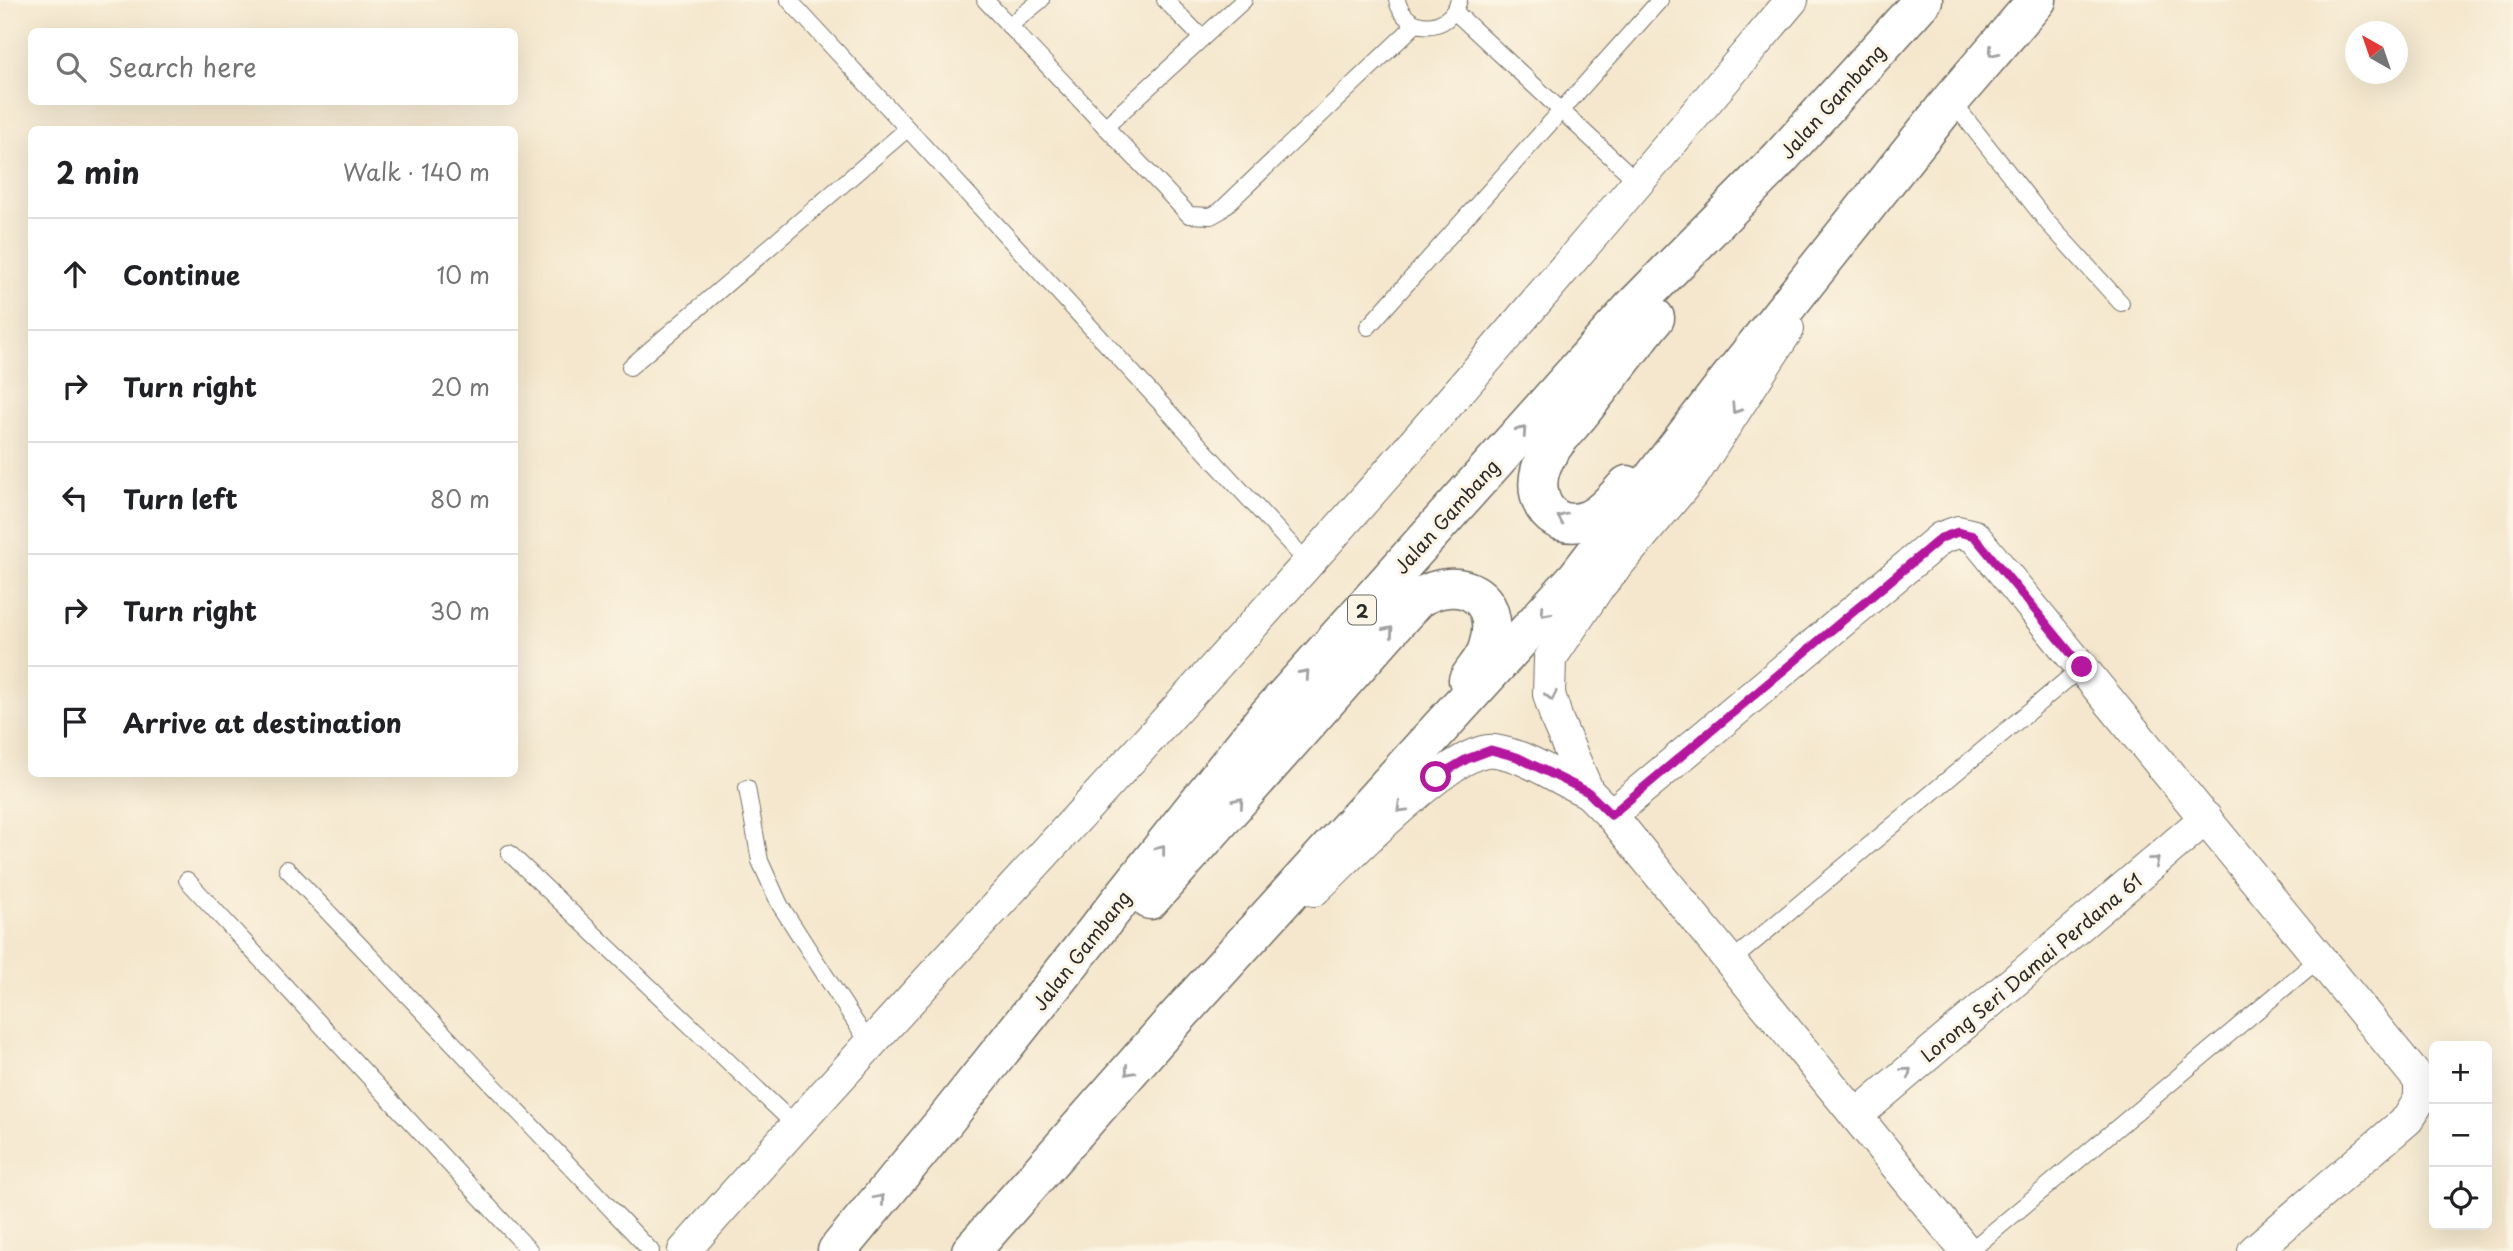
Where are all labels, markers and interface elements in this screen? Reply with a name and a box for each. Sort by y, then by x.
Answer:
north arrow [2345,21,2408,84]
search box [28,28,518,105]
street label: Jalan Gambang [1773,38,1891,164]
one-way arrow [1989,43,2001,56]
text: Search here [108,47,257,86]
icon: search [52,48,90,86]
text: 2 min [56,149,140,194]
text: Walk · 140 m [343,154,490,189]
icon: ahead [56,255,94,293]
text: Continue [123,255,240,294]
text: 10 m [436,257,490,292]
icon: right [56,367,94,405]
text: Turn right [123,367,257,406]
text: 20 m [431,369,490,404]
one-way arrow [1732,401,1745,414]
one-way arrow [1514,426,1526,439]
street label: Jalan Gambang [1387,453,1505,579]
icon: left [56,479,94,517]
text: Turn left [123,479,238,518]
text: 80 m [430,481,490,516]
one-way arrow [1557,512,1569,526]
icon: right [56,591,94,629]
text: Turn right [123,591,257,630]
text: 30 m [429,593,490,628]
road number: 2 [1348,596,1376,624]
one-way arrow [1541,604,1554,617]
one-way arrow [1381,626,1393,639]
route end [2066,651,2097,682]
one-way arrow [1297,669,1309,682]
one-way arrow [1542,690,1557,702]
icon: arrive [56,703,94,741]
text: Arrive at destination [123,703,402,742]
route start [1420,761,1451,792]
one-way arrow [1231,797,1243,810]
one-way arrow [1396,800,1409,813]
one-way arrow [1152,845,1165,857]
one-way arrow [2147,857,2160,869]
street label: Lorong Seri Damai Perdana 61 [1914,866,2148,1068]
street label: Jalan Gambang [1025,884,1137,1016]
map controls [2429,1041,2492,1230]
button: + [2429,1041,2492,1104]
one-way arrow [1125,1063,1137,1076]
one-way arrow [1899,1068,1912,1080]
button: − [2429,1104,2492,1167]
button: locate [2429,1167,2492,1230]
one-way arrow [872,1194,884,1207]

